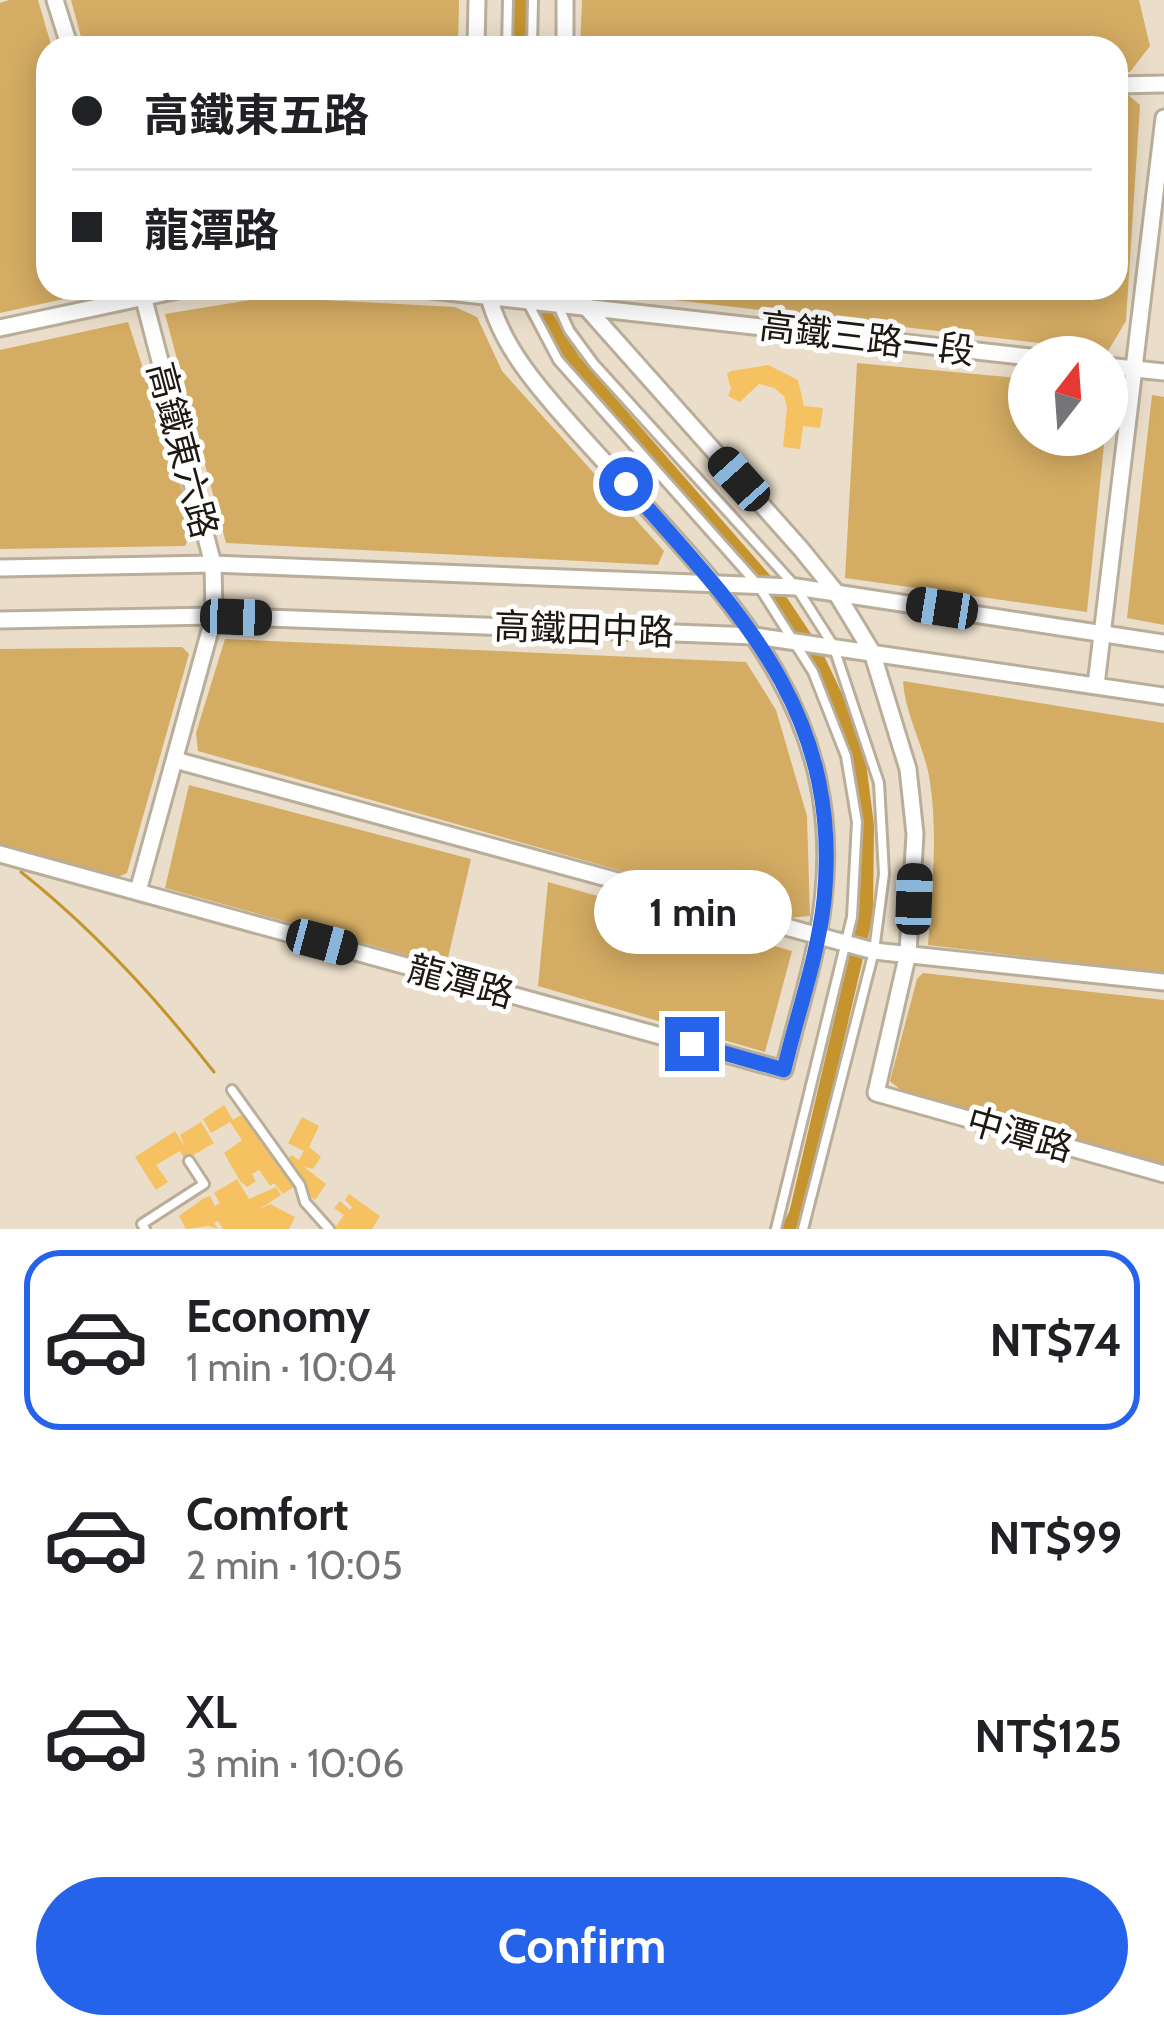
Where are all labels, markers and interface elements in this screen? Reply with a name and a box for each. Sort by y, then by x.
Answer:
text: 高鐵東五路 [144,88,369,142]
text: 龍潭路 [144,203,279,257]
street label: 高鐵三路一段 [757,303,977,373]
north arrow [1008,336,1128,456]
map controls [1008,336,1128,456]
street label: 高鐵東六路 [138,357,228,543]
car [702,440,776,518]
route start [599,457,653,511]
car [904,585,980,631]
car [199,598,273,636]
street label: 高鐵田中路 [493,604,675,654]
car [895,862,933,936]
callout: 1 min [593,870,791,954]
text: 1 min [649,888,737,936]
car [283,915,361,969]
street label: 龍潭路 [403,946,519,1016]
route end [665,1017,719,1071]
street label: 中潭路 [962,1098,1078,1170]
icon: car [42,1286,150,1394]
text: Economy [186,1289,370,1343]
text: NT$74 [990,1313,1122,1367]
text: 1 min · 10:04 [186,1343,396,1391]
icon: car [42,1484,150,1592]
text: Comfort [186,1487,349,1541]
text: NT$99 [989,1511,1122,1565]
text: 2 min · 10:05 [186,1541,403,1589]
icon: car [42,1682,150,1790]
text: XL [186,1685,237,1739]
text: NT$125 [975,1709,1122,1763]
text: 3 min · 10:06 [186,1739,404,1787]
button: Confirm [36,1877,1128,2015]

